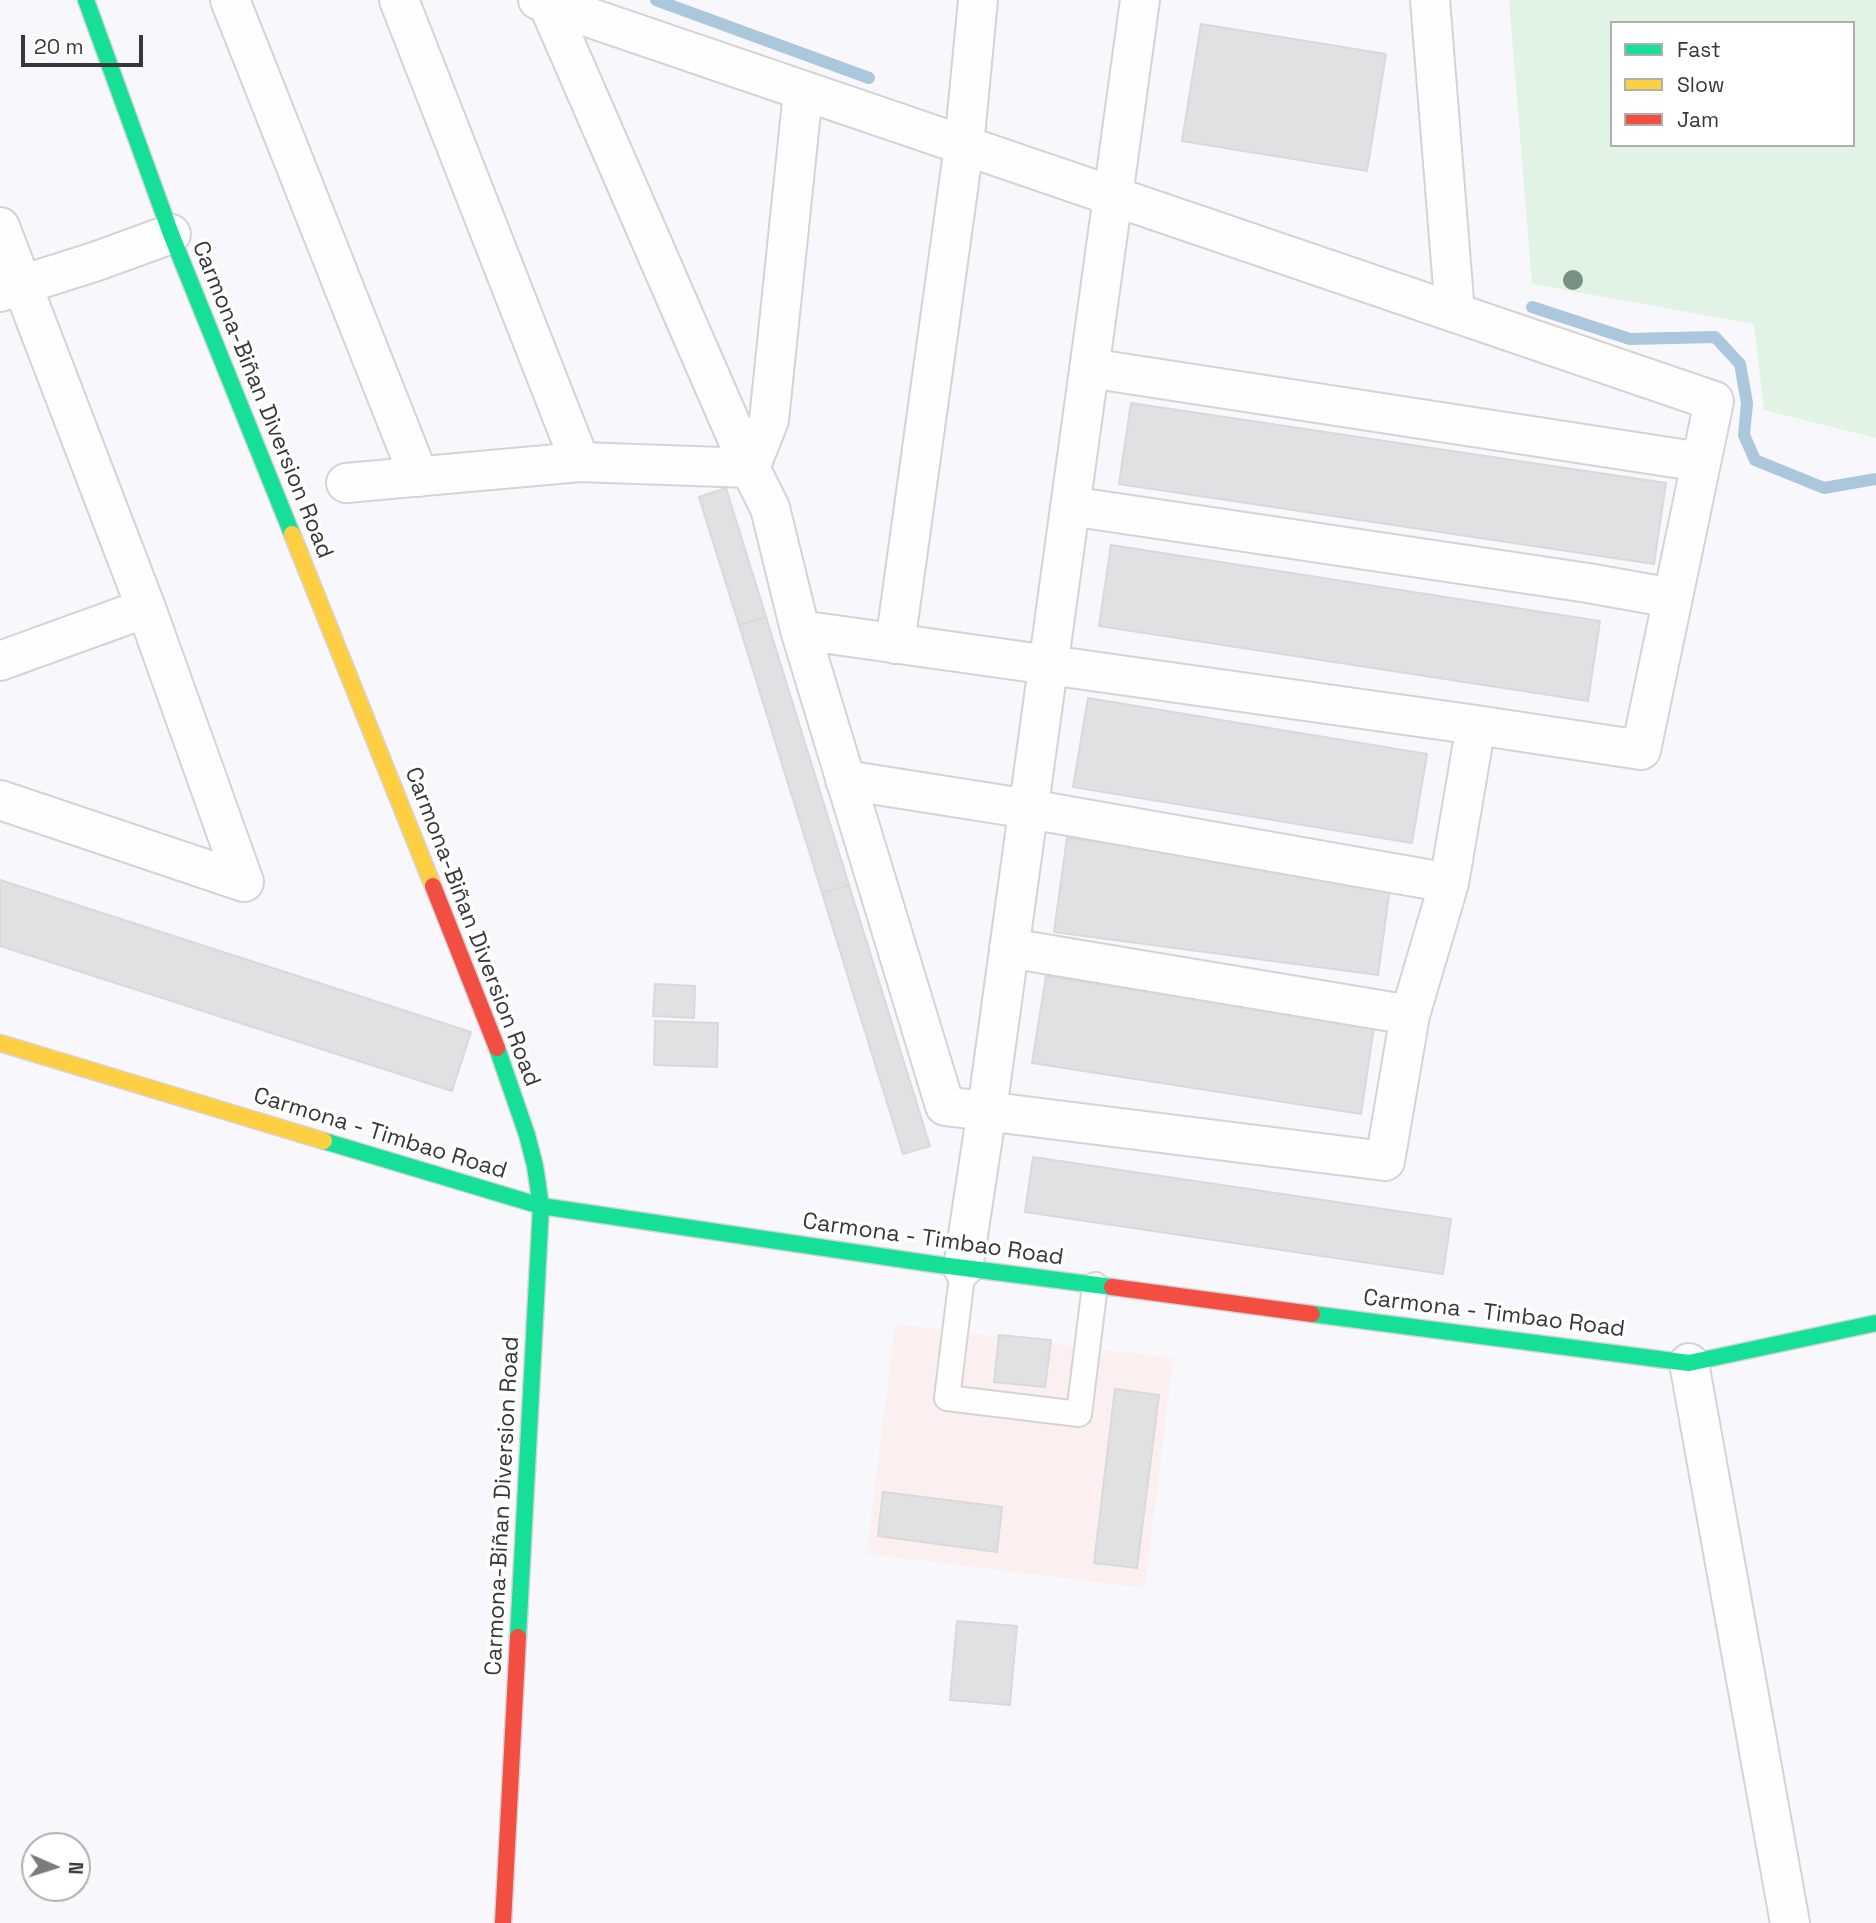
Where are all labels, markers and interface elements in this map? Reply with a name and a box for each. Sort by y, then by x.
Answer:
scale bar [24,21,147,65]
legend [1610,21,1855,147]
text: 20 m [34,33,84,60]
text: Fast [1677,36,1721,63]
text: Slow [1677,71,1725,98]
text: Jam [1677,106,1719,133]
street label: Carmona-Biñan Diversion Road [186,237,338,563]
street label: Carmona-Biñan Diversion Road [398,763,546,1091]
street label: Carmona - Timbao Road [250,1082,510,1186]
street label: Carmona - Timbao Road [801,1208,1065,1272]
street label: Carmona - Timbao Road [1362,1284,1626,1344]
street label: Carmona-Biñan Diversion Road [480,1336,526,1676]
north arrow [21,1832,91,1902]
text: N [63,1861,88,1875]

